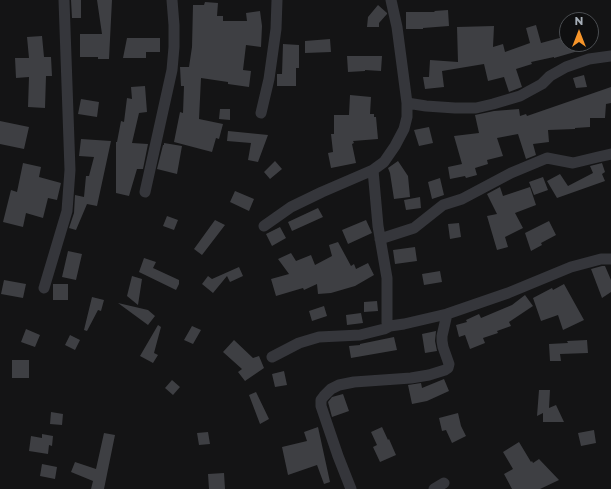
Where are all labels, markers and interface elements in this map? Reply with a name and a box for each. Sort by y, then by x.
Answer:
north arrow [559,12,599,52]
text: N [575,14,583,28]

